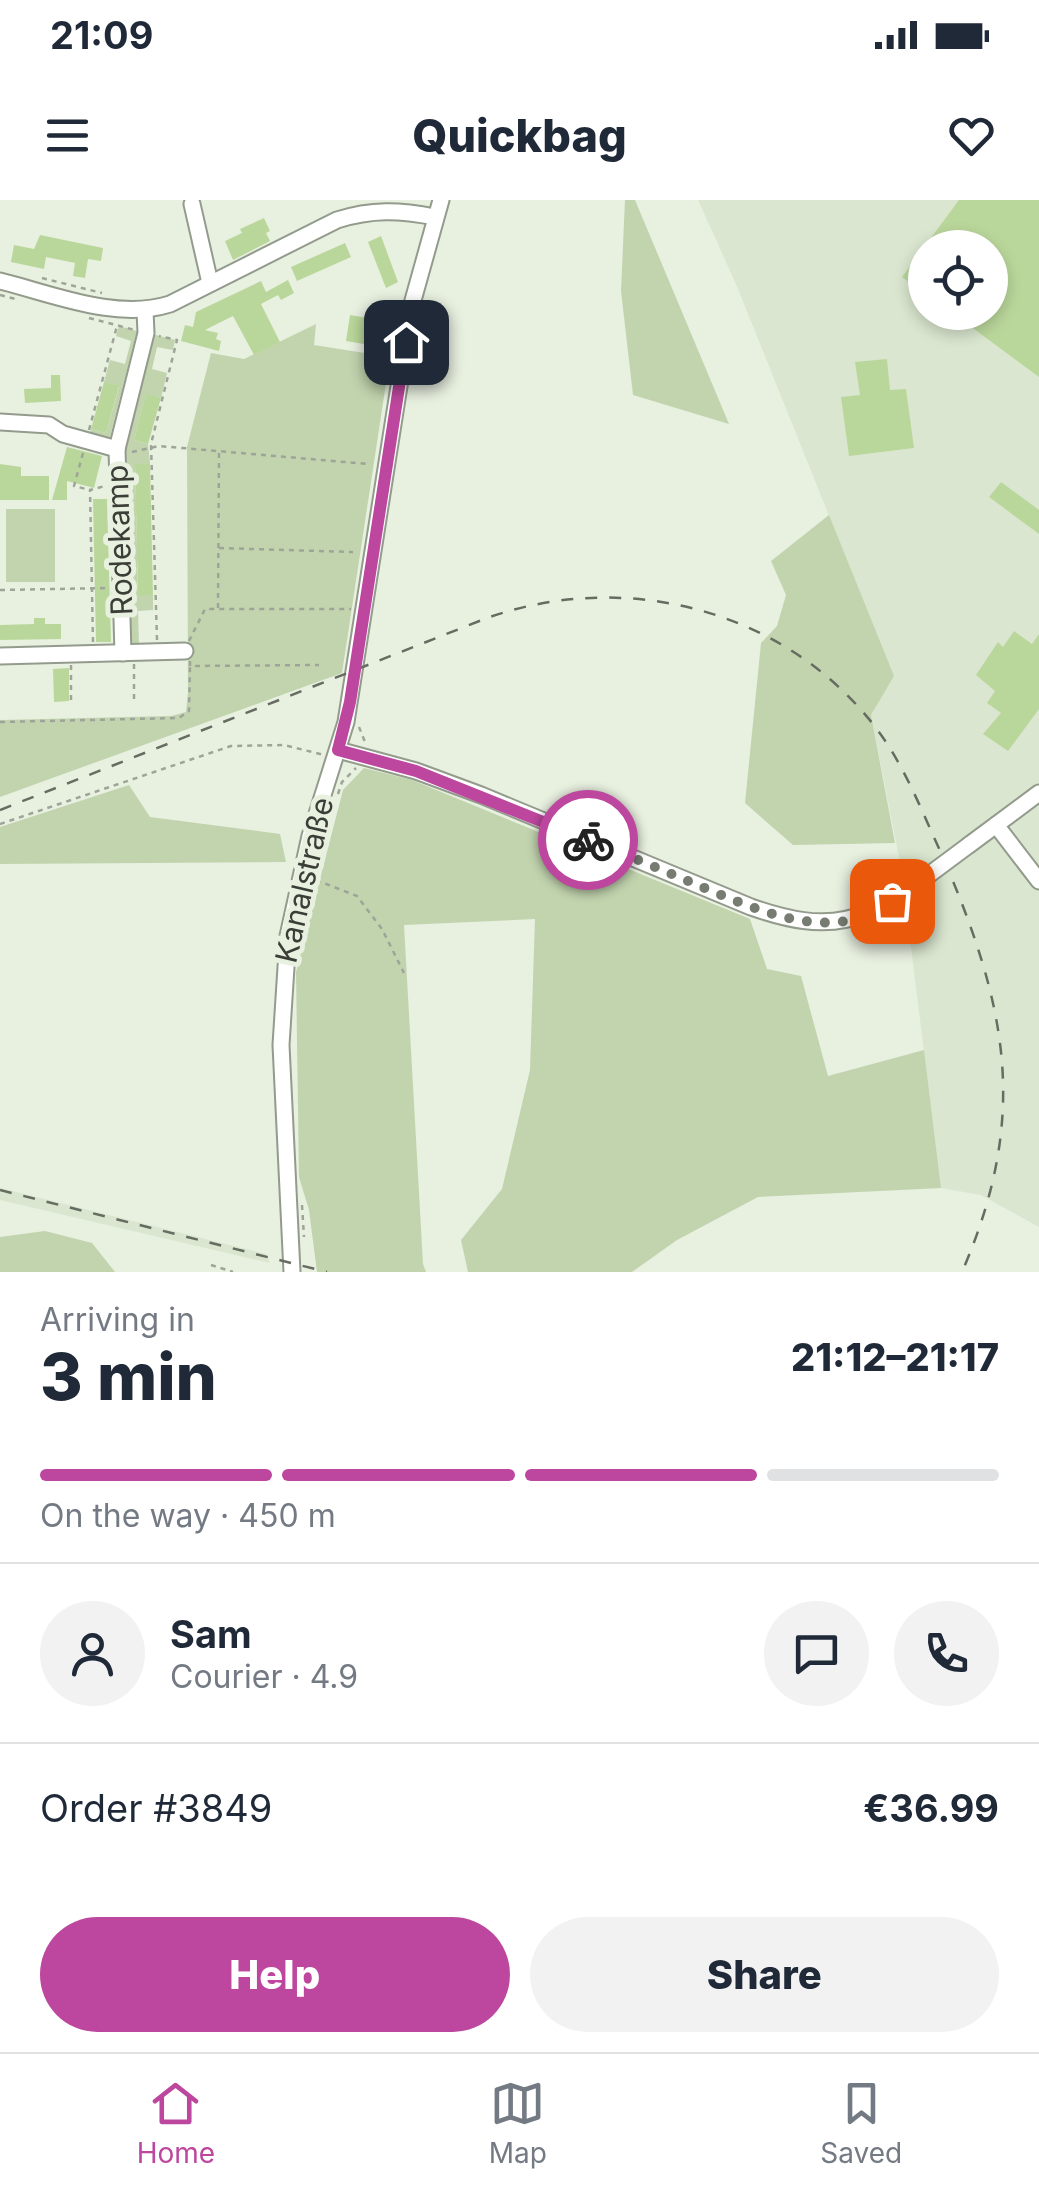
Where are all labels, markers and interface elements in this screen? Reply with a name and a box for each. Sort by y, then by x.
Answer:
text: 21:09 [50,12,153,58]
icon: menu [40,108,95,163]
text: Quickbag [412,108,627,163]
icon: heart [944,108,999,163]
map controls [908,230,1008,330]
button: locate [908,230,1008,330]
pin [364,300,449,385]
icon: home [379,315,434,370]
street label: Rodekamp [98,464,140,616]
courier [538,790,638,890]
street label: Kanalstraße [268,794,341,966]
icon: bike [561,813,616,868]
pin [850,859,935,944]
icon: bag [865,874,920,929]
text: Arriving in [40,1300,195,1339]
text: 21:12–21:17 [791,1334,999,1380]
text: 3 min [40,1337,217,1416]
text: On the way · 450 m [40,1496,336,1535]
button: person [40,1601,145,1706]
button: chat [764,1601,869,1706]
button: phone [894,1601,999,1706]
text: Sam [170,1611,252,1657]
text: Courier · 4.9 [170,1657,358,1696]
text: Order #3849 [40,1785,272,1831]
text: €36.99 [863,1785,999,1831]
button: Help [40,1917,510,2032]
button: Share [530,1917,999,2032]
tab: Home [137,2076,215,2170]
tab: Map [489,2076,547,2170]
tab: Saved [820,2076,902,2170]

